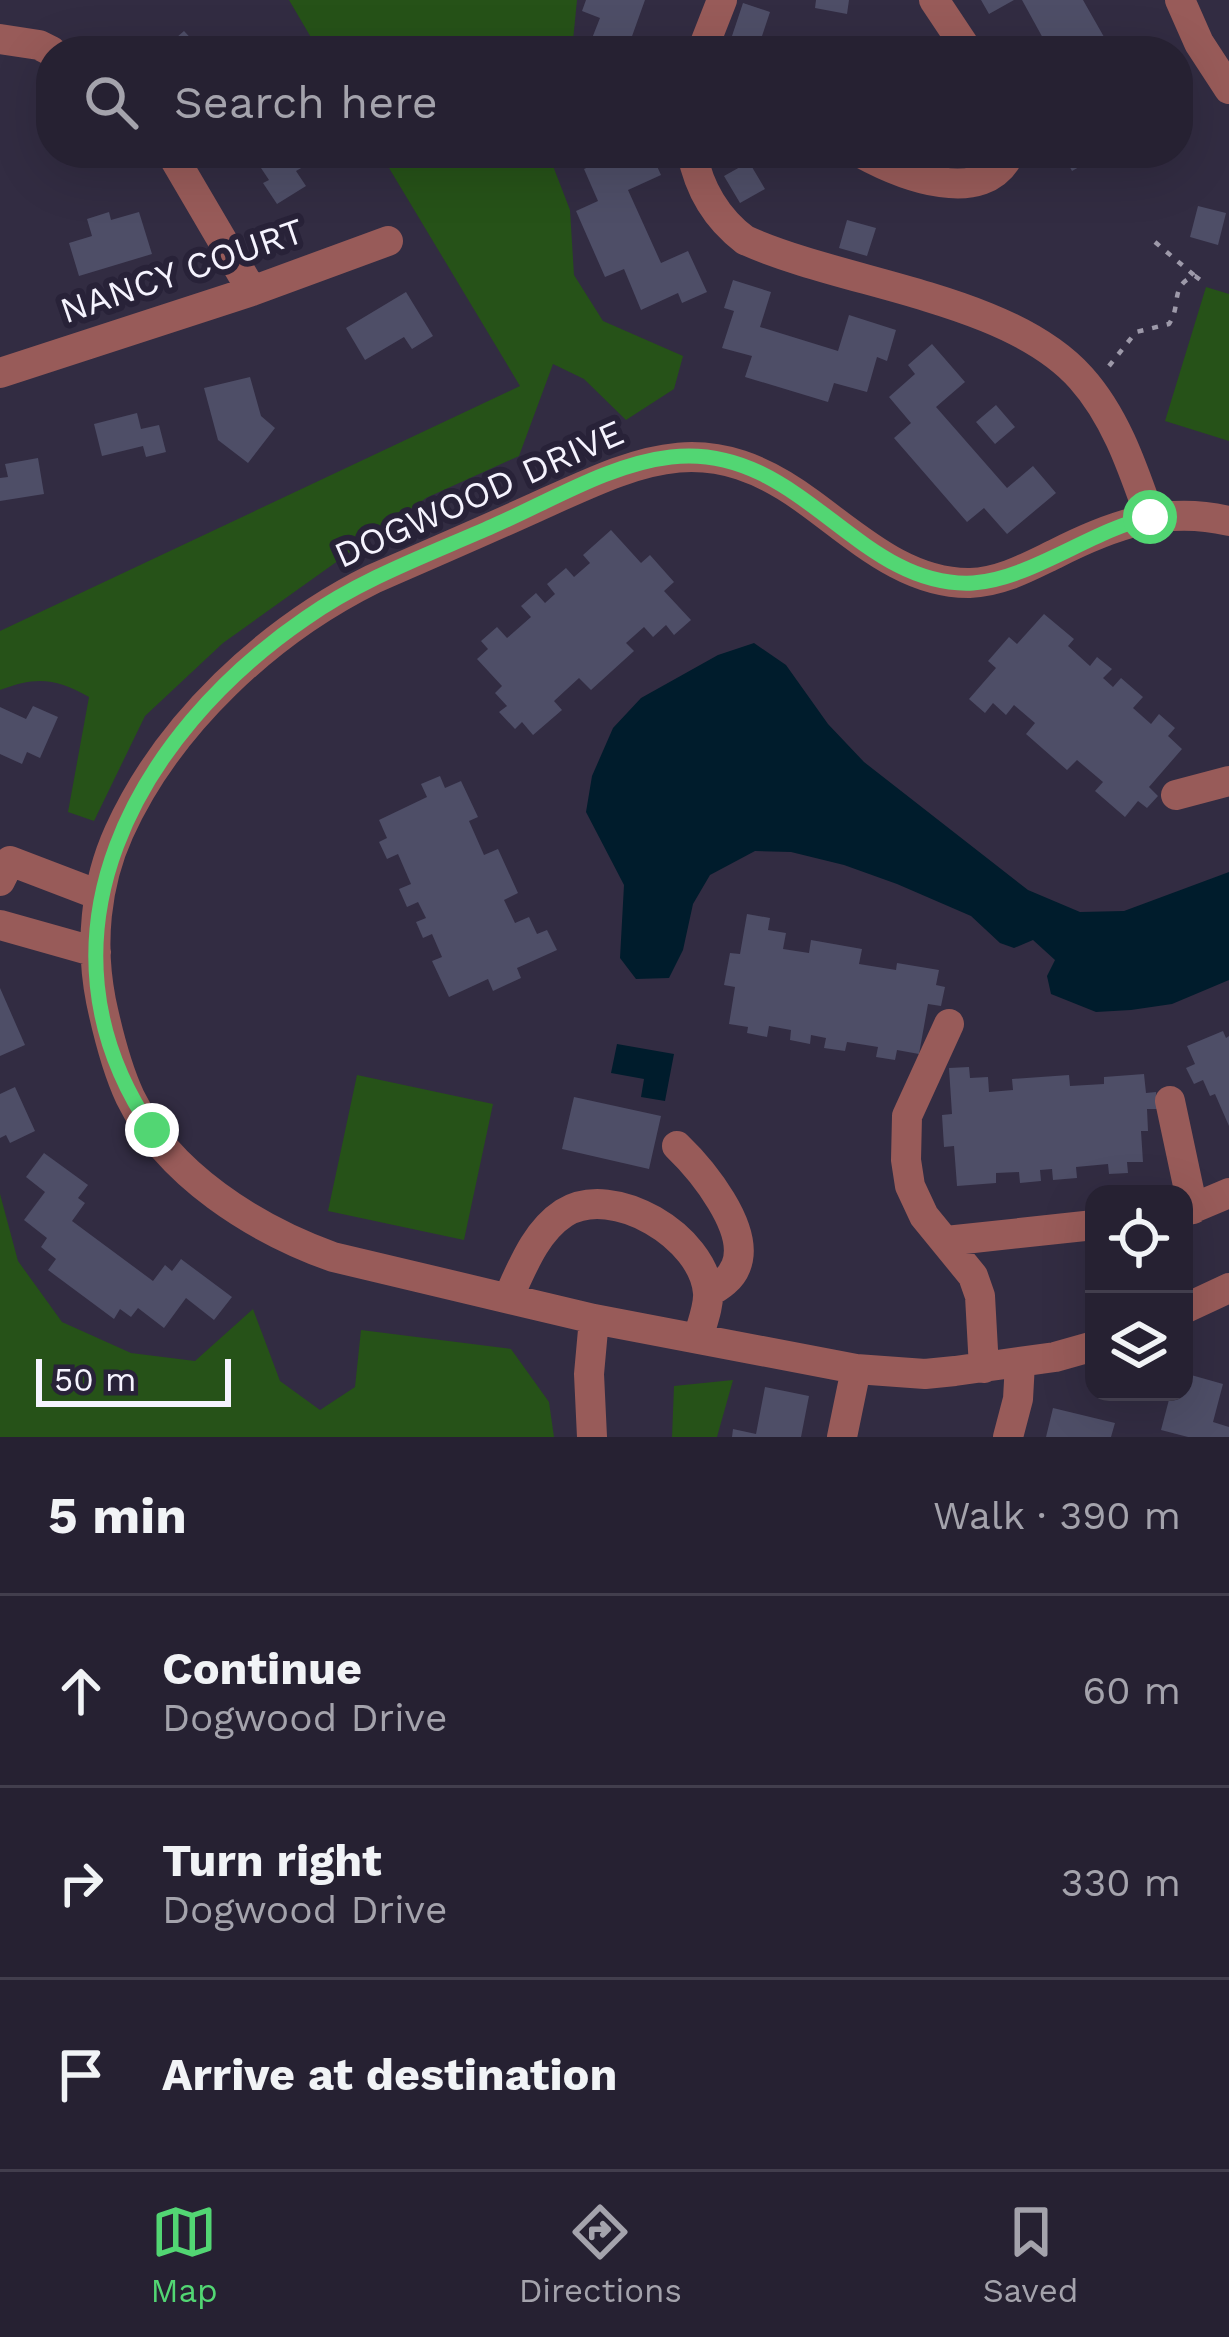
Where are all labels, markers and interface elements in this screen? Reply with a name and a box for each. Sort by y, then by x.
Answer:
search box [36,36,1193,168]
icon: search [78,69,144,135]
text: Search here [174,76,438,129]
street label: NANCY COURT [55,210,309,332]
street label: DOGWOOD DRIVE [328,411,630,577]
route start [1123,490,1177,544]
route end [125,1103,179,1157]
map controls [1085,1185,1193,1401]
button: locate [1085,1185,1193,1293]
button: layers [1085,1293,1193,1401]
scale bar [36,1353,231,1406]
text: 50 m [54,1360,136,1399]
text: 5 min [48,1486,187,1545]
text: Walk · 390 m [933,1493,1181,1538]
text: Continue [162,1642,362,1695]
icon: ahead [48,1658,114,1724]
text: 60 m [1083,1668,1181,1713]
text: Dogwood Drive [162,1695,447,1740]
text: Turn right [162,1834,382,1887]
icon: right [48,1850,114,1916]
text: 330 m [1061,1860,1181,1905]
text: Dogwood Drive [162,1887,447,1932]
icon: arrive [48,2042,114,2108]
text: Arrive at destination [162,2048,617,2101]
tab: Map [150,2199,218,2310]
tab: Directions [519,2199,682,2310]
tab: Saved [983,2199,1079,2310]

